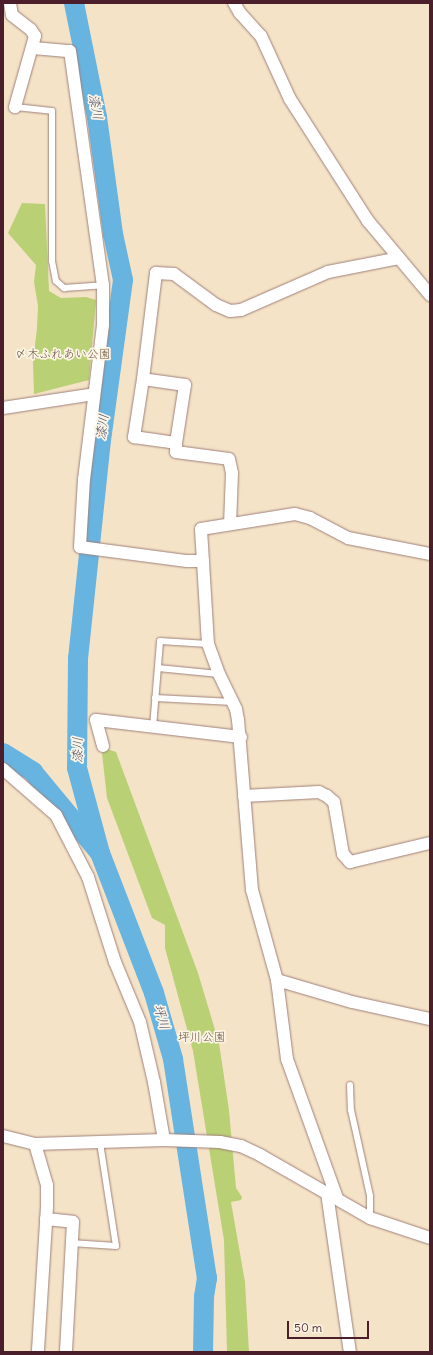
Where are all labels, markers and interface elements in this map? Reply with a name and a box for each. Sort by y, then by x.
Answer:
water label: 漆川 [85,93,105,121]
park label: 〆木ふれあい公園 [15,347,111,361]
water label: 漆川 [93,413,113,441]
water label: 漆川 [70,737,86,763]
water label: 坪川 [150,1002,172,1032]
park label: 坪川公園 [178,1030,226,1044]
scale bar [289,1313,371,1339]
text: 50 m [294,1320,322,1335]

